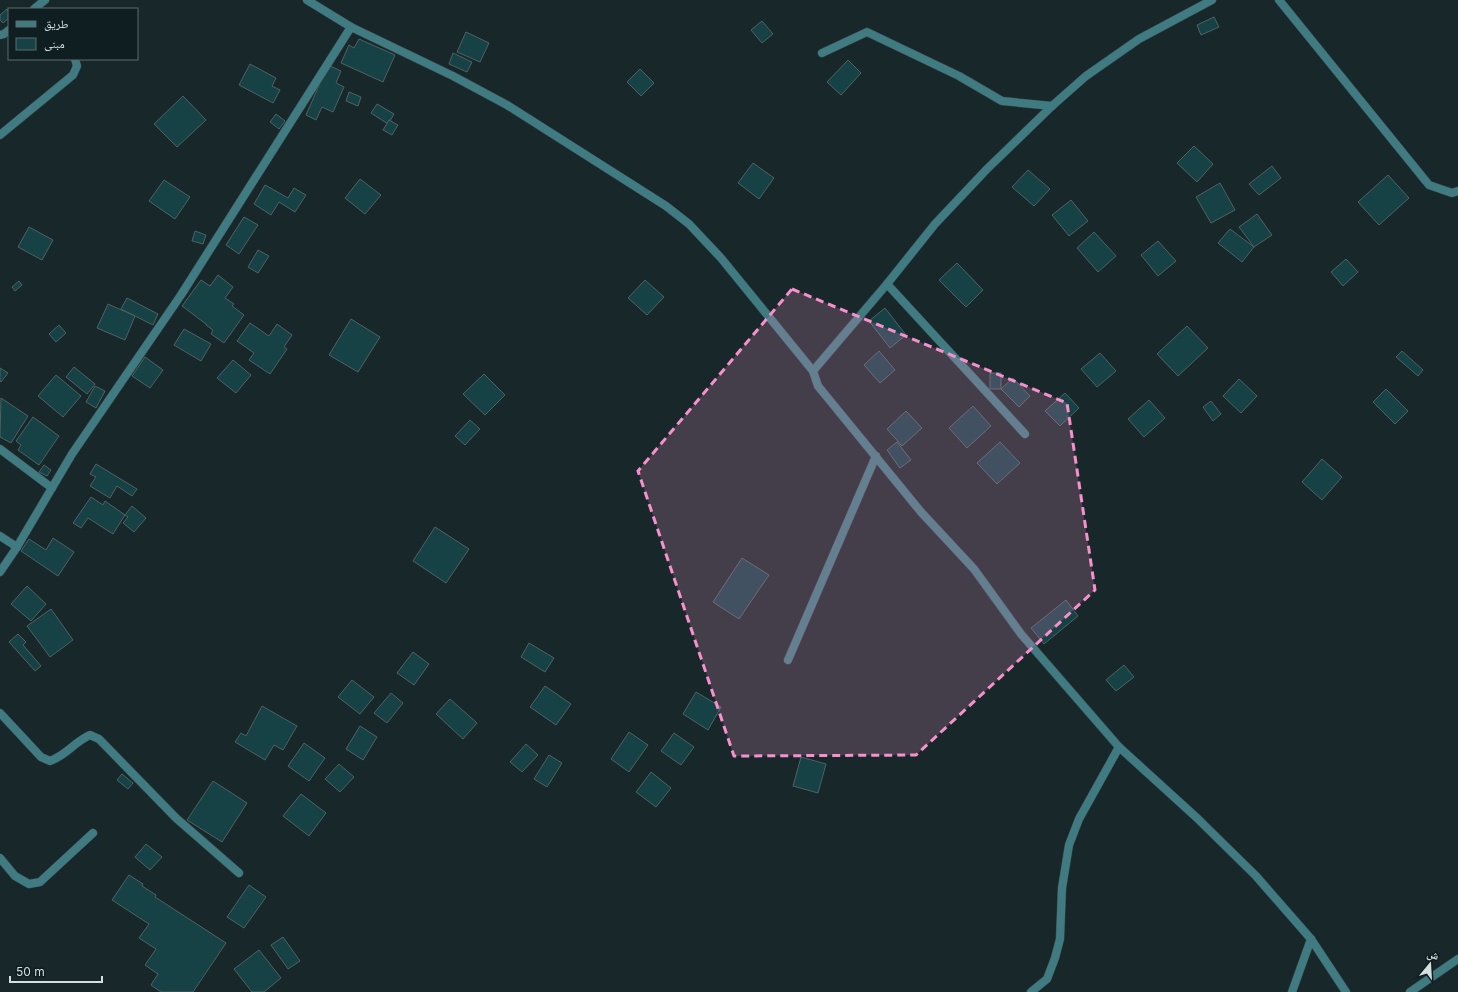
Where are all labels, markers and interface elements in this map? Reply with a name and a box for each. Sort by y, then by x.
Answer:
legend [8,8,138,60]
text: طريق [44,16,69,31]
text: مبنى [44,36,65,51]
north arrow [1410,944,1450,984]
text: ش [1425,946,1441,964]
scale bar [10,958,102,984]
text: 50 m [16,964,45,979]

